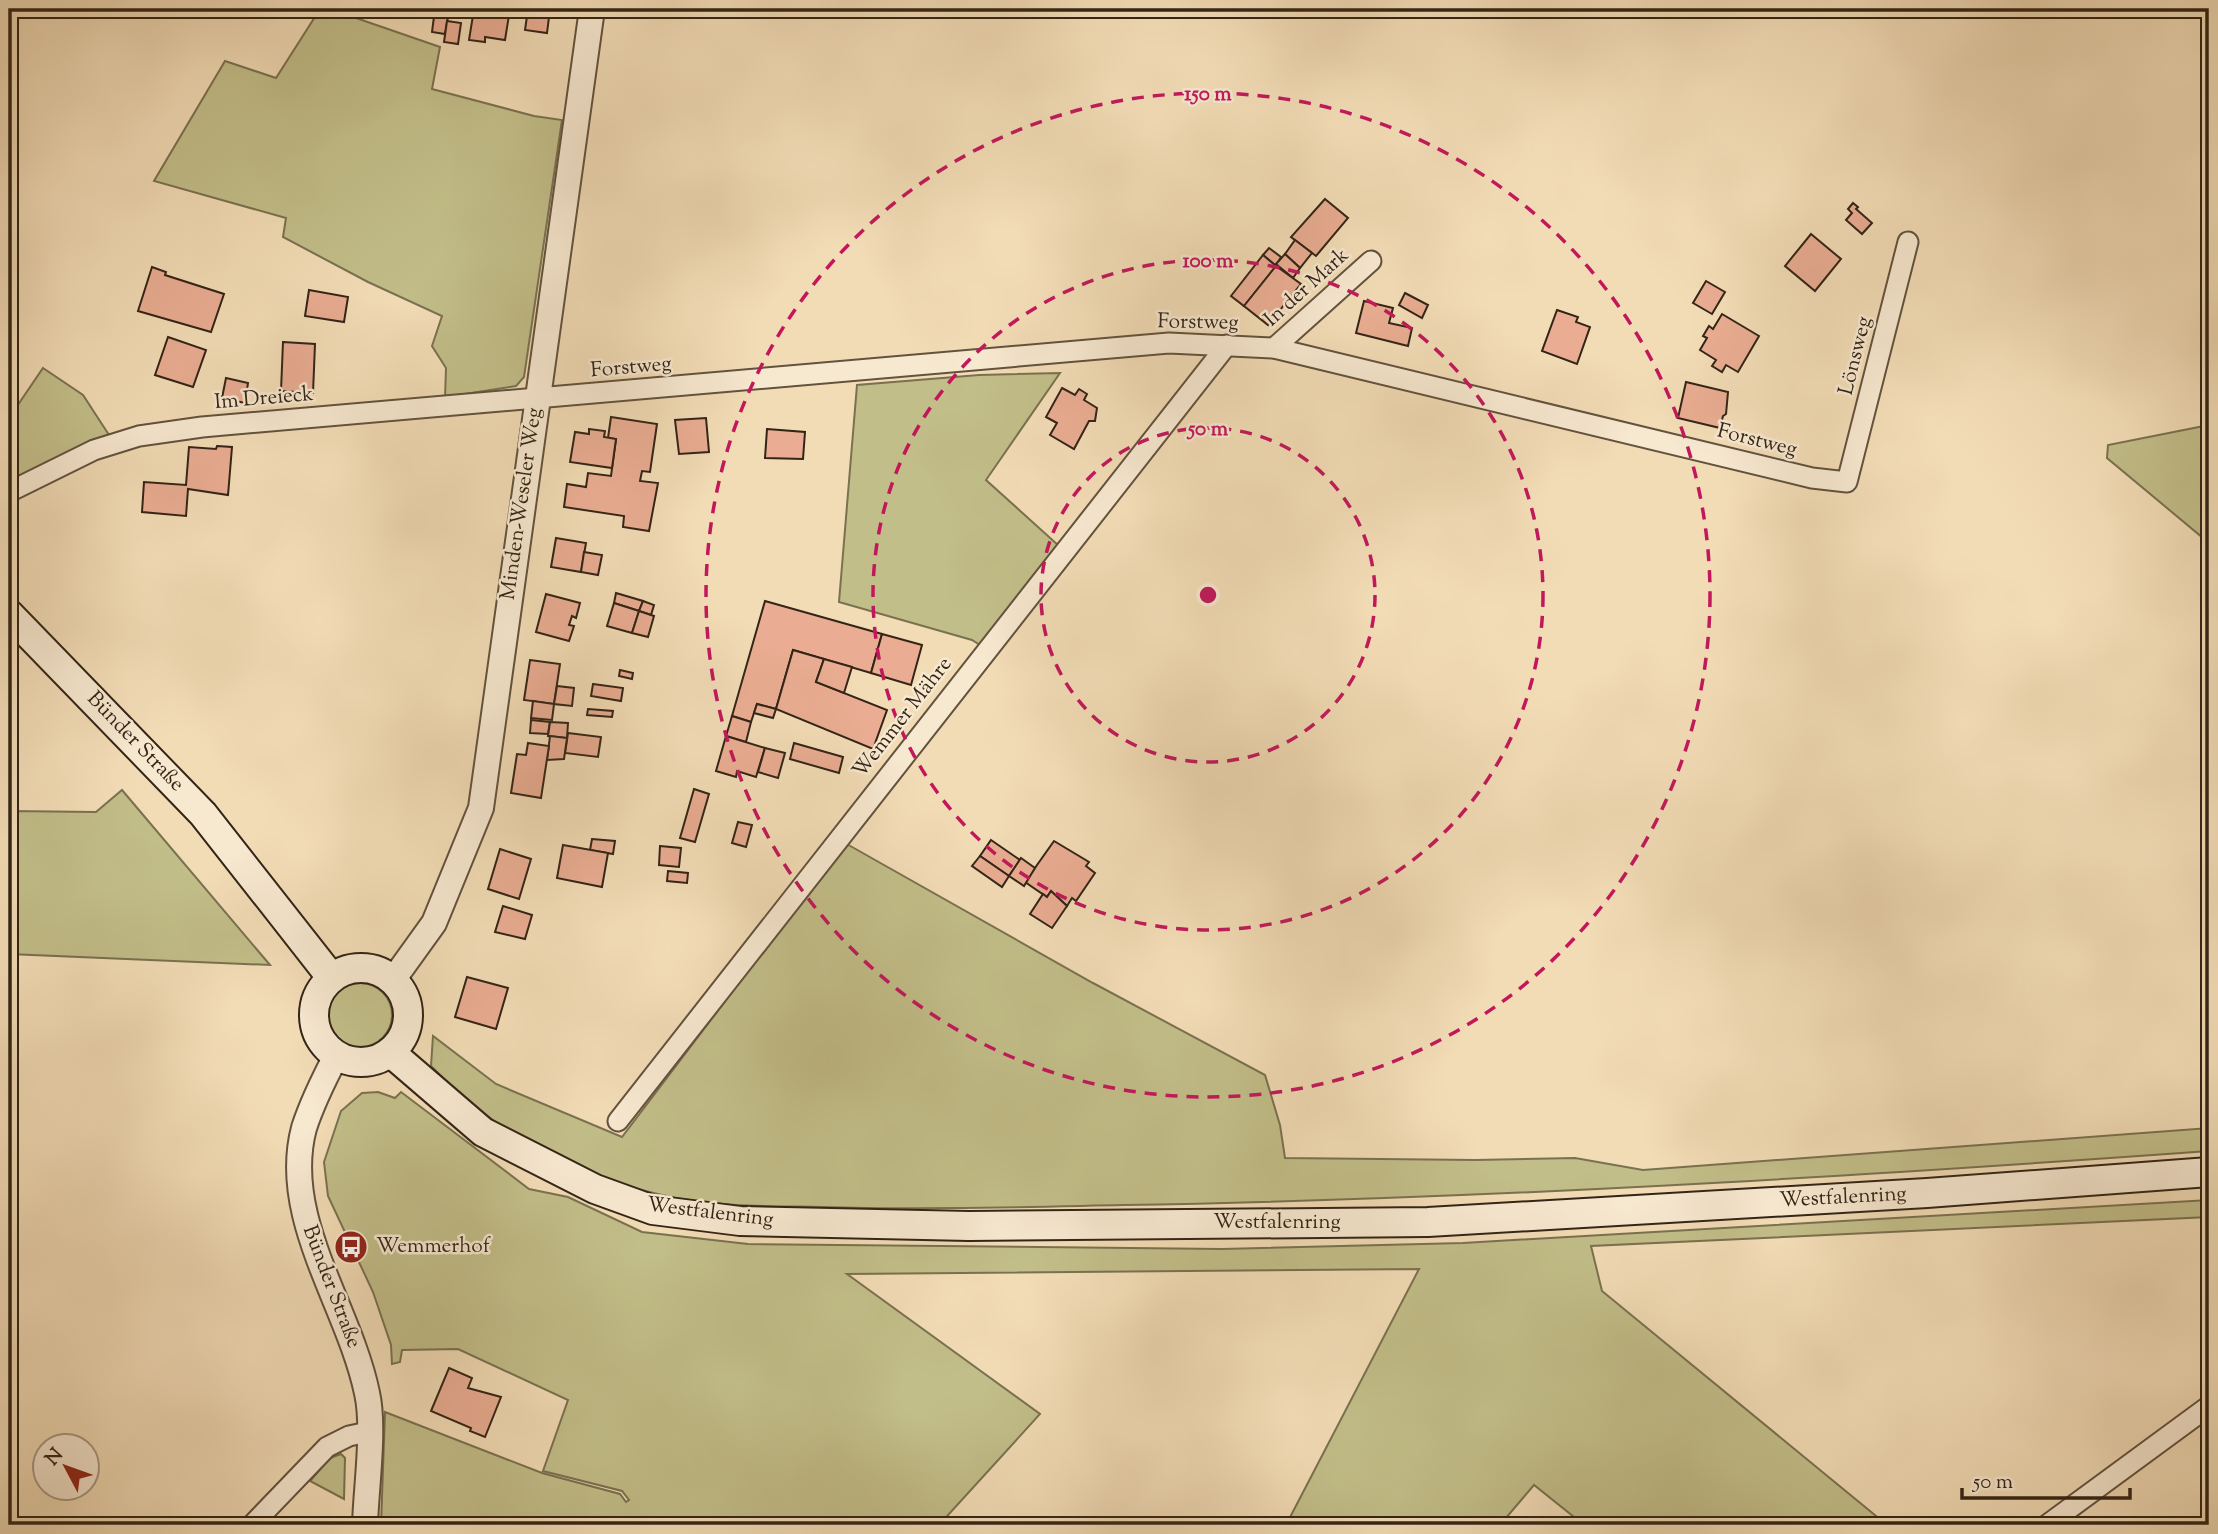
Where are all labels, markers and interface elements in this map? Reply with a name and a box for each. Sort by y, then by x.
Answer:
text: 150 m [1184,80,1232,110]
street label: In der Mark [1258,241,1357,334]
text: 100 m [1183,247,1234,277]
street label: Forstweg [1157,307,1239,339]
street label: Lönsweg [1832,314,1880,398]
street label: Forstweg [589,350,673,386]
street label: Im Dreieck [213,380,315,418]
street label: Minden-Weseler Weg [494,406,550,602]
text: 50 m [1186,415,1229,445]
street label: Forstweg [1714,417,1800,465]
centre of rings [1196,583,1220,607]
street label: Wemmer Mähre [846,651,960,785]
street label: Bünder Straße [79,685,191,799]
street label: Westfalenring [1779,1180,1907,1216]
street label: Westfalenring [645,1190,775,1236]
street label: Westfalenring [1213,1208,1341,1238]
street label: Bünder Straße [294,1221,368,1353]
bus stop icon: Wemmerhof [332,1228,370,1266]
place label: Wemmerhof [376,1232,492,1262]
north arrow [32,1432,102,1502]
text: N [40,1443,70,1472]
scale bar [1962,1457,2130,1501]
text: 50 m [1972,1468,2013,1498]

